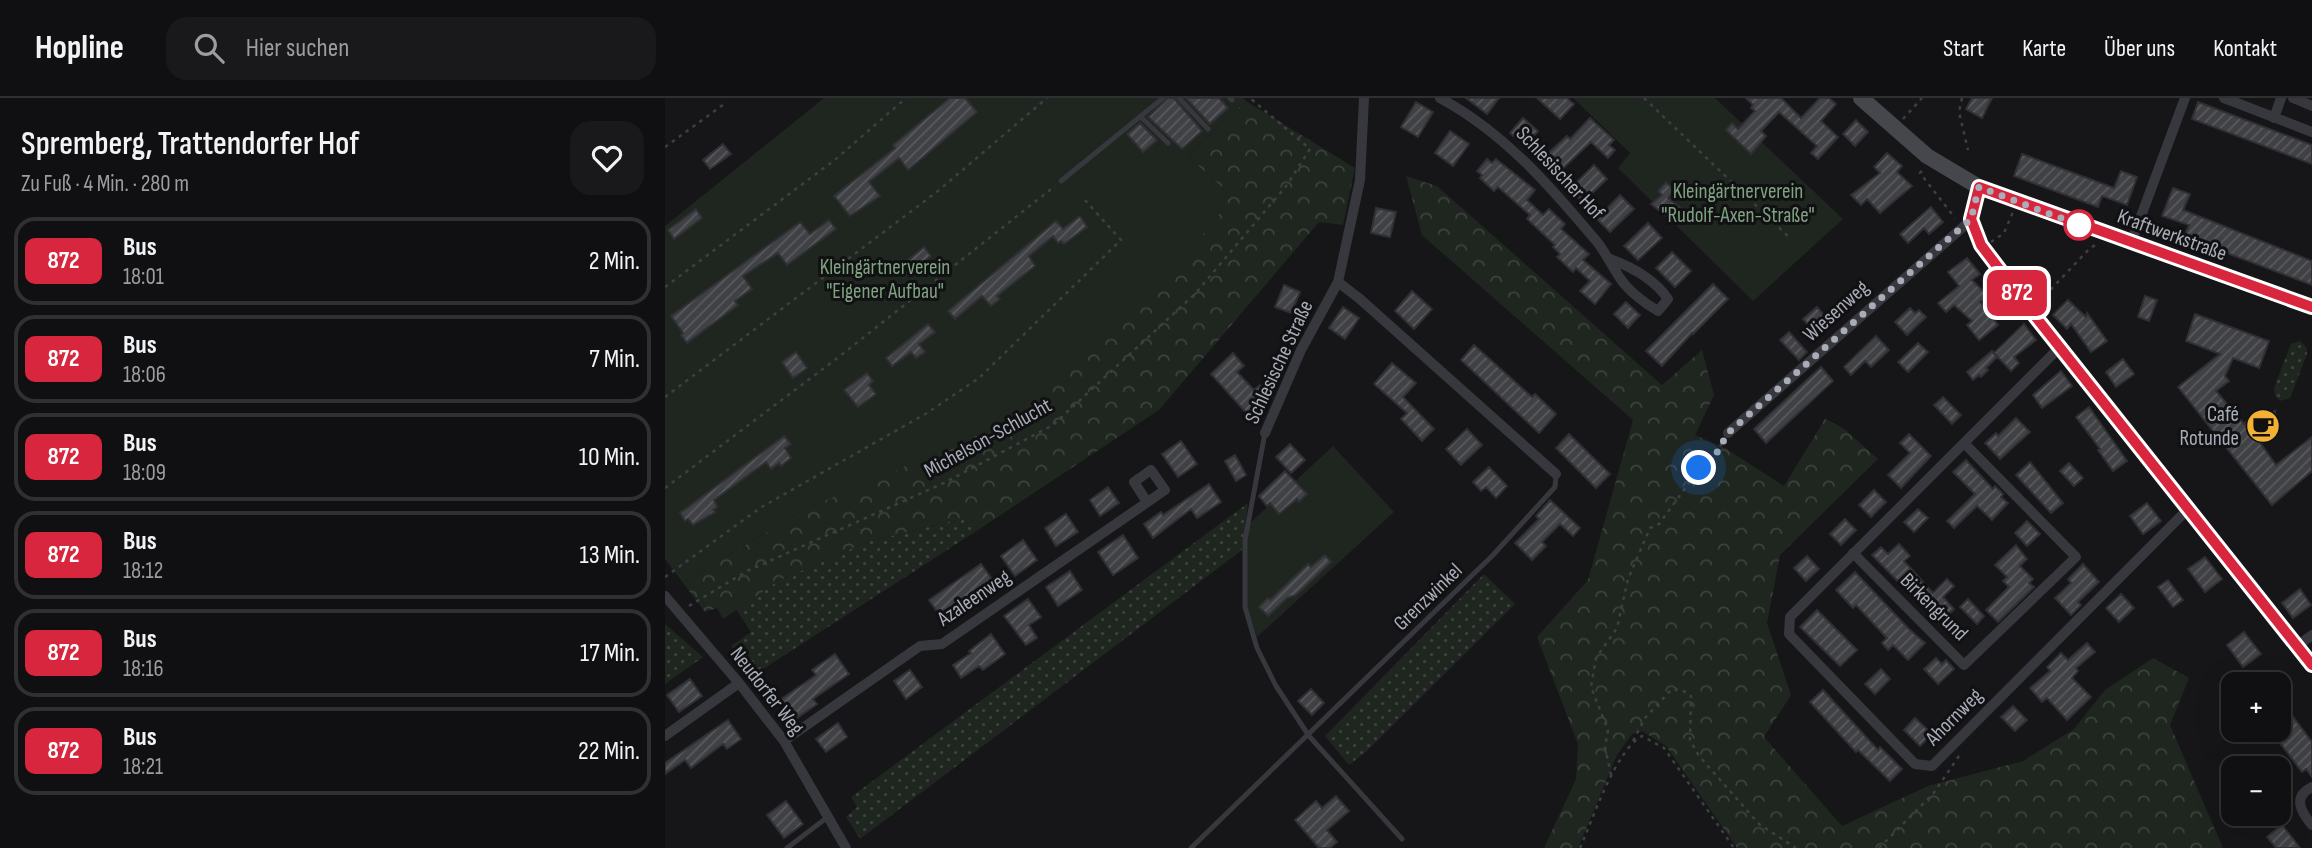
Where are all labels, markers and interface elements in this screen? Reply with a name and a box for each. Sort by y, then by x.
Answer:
search box [166,17,656,80]
text: Hopline [35,28,124,68]
icon: search [190,29,228,67]
text: Hier suchen [246,33,349,64]
text: Start [1943,34,1984,63]
text: Karte [2022,34,2066,63]
text: Über uns [2104,34,2175,63]
text: Kontakt [2213,34,2277,63]
button: heart [570,121,644,195]
street label: Schlesischer Hof [1511,121,1610,225]
text: Spremberg, Trattendorfer Hof [21,124,359,164]
text: Zu Fuß · 4 Min. · 280 m [21,170,189,198]
park label: Kleingärtnerverein "Rudolf-Axen-Straße" [1661,179,1815,228]
street label: Kraftwerkstraße [2114,204,2230,266]
unlabelled marker [2064,210,2094,240]
text: Bus [123,232,157,263]
text: 872 [47,246,80,275]
text: 2 Min. [589,246,640,277]
park label: Kleingärtnerverein "Eigener Aufbau" [820,255,950,304]
text: 18:01 [123,263,164,291]
line badge: 872 [1977,270,2057,316]
street label: Wiesenweg [1798,275,1874,347]
text: 872 [2001,278,2033,307]
street label: Schlesische Straße [1240,296,1318,428]
text: Bus [123,330,157,361]
text: 872 [47,344,80,373]
text: 7 Min. [589,344,640,375]
text: 18:06 [123,361,166,389]
street label: Michelson-Schlucht [920,393,1056,483]
place label: Café Rotunde [2179,402,2239,451]
cafe icon: Café Rotunde [2244,407,2282,445]
text: Bus [123,428,157,459]
text: 872 [47,442,80,471]
text: 10 Min. [579,442,640,473]
your location [1681,450,1716,485]
text: 18:09 [123,459,166,487]
text: Bus [123,526,157,557]
text: 872 [47,540,80,569]
text: 13 Min. [580,540,640,571]
text: 18:12 [123,557,163,585]
street label: Grenzwinkel [1388,558,1468,636]
street label: Azaleenweg [932,564,1015,632]
street label: Birkengrund [1895,568,1973,646]
text: Bus [123,624,157,655]
text: 872 [47,638,80,667]
text: 17 Min. [580,638,640,669]
street label: Neudorfer Weg [725,642,809,740]
text: 18:16 [123,655,164,683]
map controls [2221,672,2291,826]
button: + [2221,672,2291,742]
street label: Ahornweg [1920,683,1988,751]
text: Bus [123,722,157,753]
text: 872 [47,736,80,765]
text: 22 Min. [578,736,640,767]
text: 18:21 [123,753,163,781]
button: − [2221,756,2291,826]

